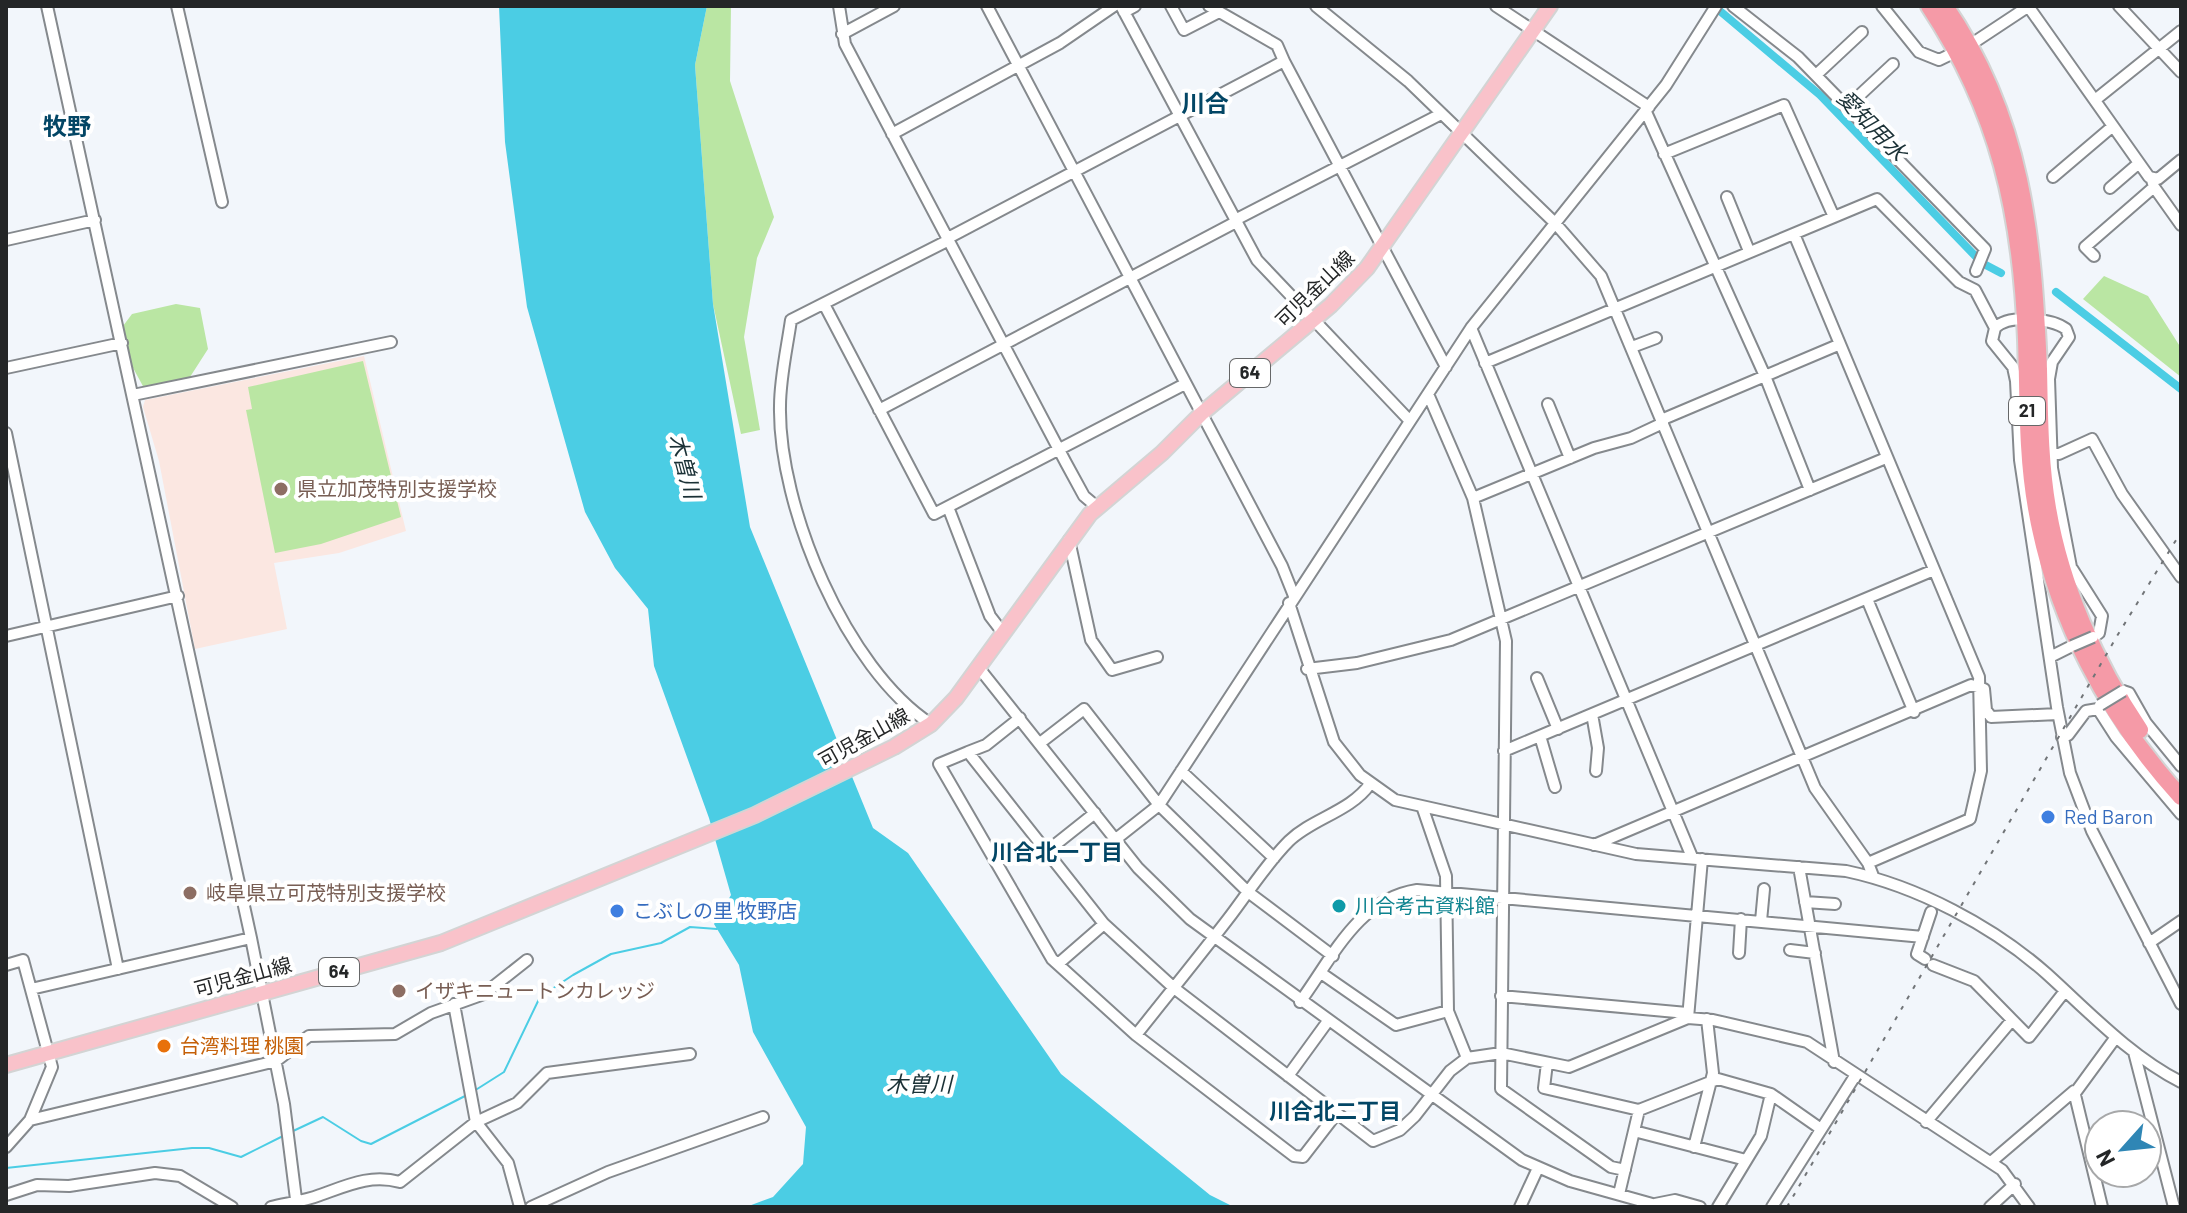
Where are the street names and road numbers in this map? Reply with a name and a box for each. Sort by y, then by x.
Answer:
street label: 可児金山線 [1270,245,1359,332]
road number: 64 [1230,359,1270,387]
road number: 21 [2009,397,2045,425]
street label: 可児金山線 [814,702,913,772]
street label: 可児金山線 [191,952,294,1001]
road number: 64 [319,958,359,986]

